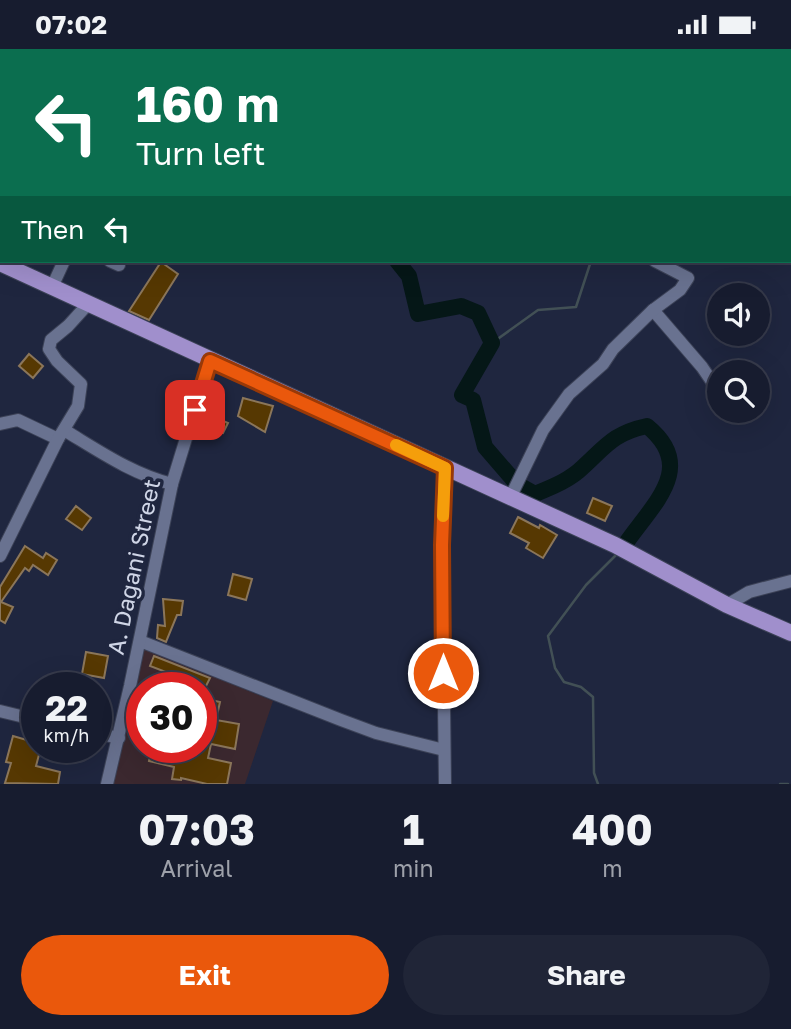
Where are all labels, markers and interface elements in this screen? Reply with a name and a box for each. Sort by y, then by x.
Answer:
text: 07:02 [35,9,107,40]
text: 160 m [136,74,279,133]
icon: left [21,77,112,168]
text: Turn left [136,134,265,172]
icon: left [98,210,136,248]
text: Then [21,214,84,245]
map controls [707,283,770,423]
button: sound [707,283,770,346]
button: search [707,360,770,423]
pin [165,380,225,440]
icon: arrive [176,391,214,429]
street label: A. Dagani Street [101,476,165,657]
position arrow [406,636,480,710]
speed limit sign: 30 [126,672,217,763]
text: 22 [45,687,88,729]
text: km/h [44,724,89,746]
text: 07:03 [138,804,255,854]
text: 1 [403,804,424,854]
text: 400 [572,804,653,854]
text: Arrival [160,854,233,882]
text: min [393,854,434,882]
text: m [602,854,623,882]
button: Exit [21,935,389,1015]
button: Share [403,935,770,1015]

